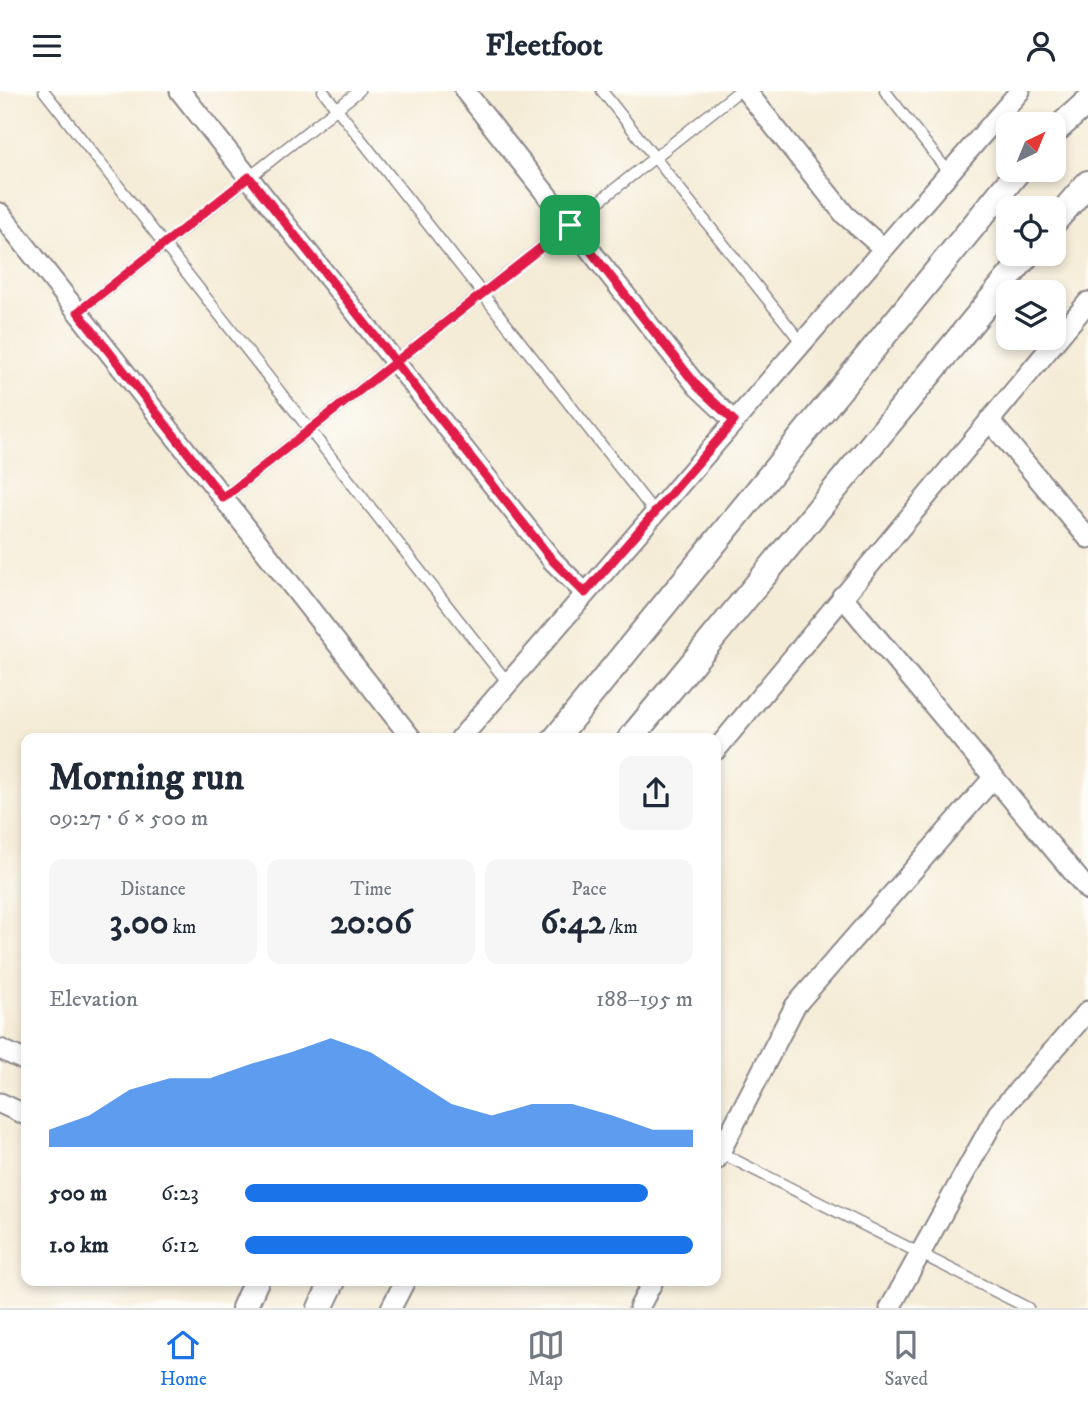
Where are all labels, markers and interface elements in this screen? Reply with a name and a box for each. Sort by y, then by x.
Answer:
text: Fleetfoot [485,26,603,66]
icon: menu [28,27,66,65]
icon: person [1022,27,1060,65]
north arrow [996,112,1066,182]
map controls [996,112,1066,350]
pin [540,195,600,255]
button: locate [996,196,1066,266]
icon: arrive [551,206,589,244]
button: layers [996,280,1066,350]
text: Morning run [49,754,244,802]
button: share [619,756,693,830]
text: 09:27 · 6 × 500 m [49,804,208,833]
text: Distance [120,878,186,901]
text: Time [350,878,392,901]
text: Pace [571,878,607,901]
text: 3.00 [110,901,169,945]
text: 20:06 [330,901,412,945]
text: 6:42 [540,901,605,945]
text: km [169,916,196,939]
text: /km [605,916,638,939]
text: Elevation [49,985,138,1014]
text: 188–195 m [596,985,693,1014]
text: 500 m [49,1179,107,1208]
text: 6:23 [161,1179,199,1208]
text: 1.0 km [49,1231,109,1260]
text: 6:12 [161,1231,199,1260]
tab: Home [160,1326,207,1391]
tab: Map [527,1326,565,1391]
tab: Saved [884,1326,928,1391]

